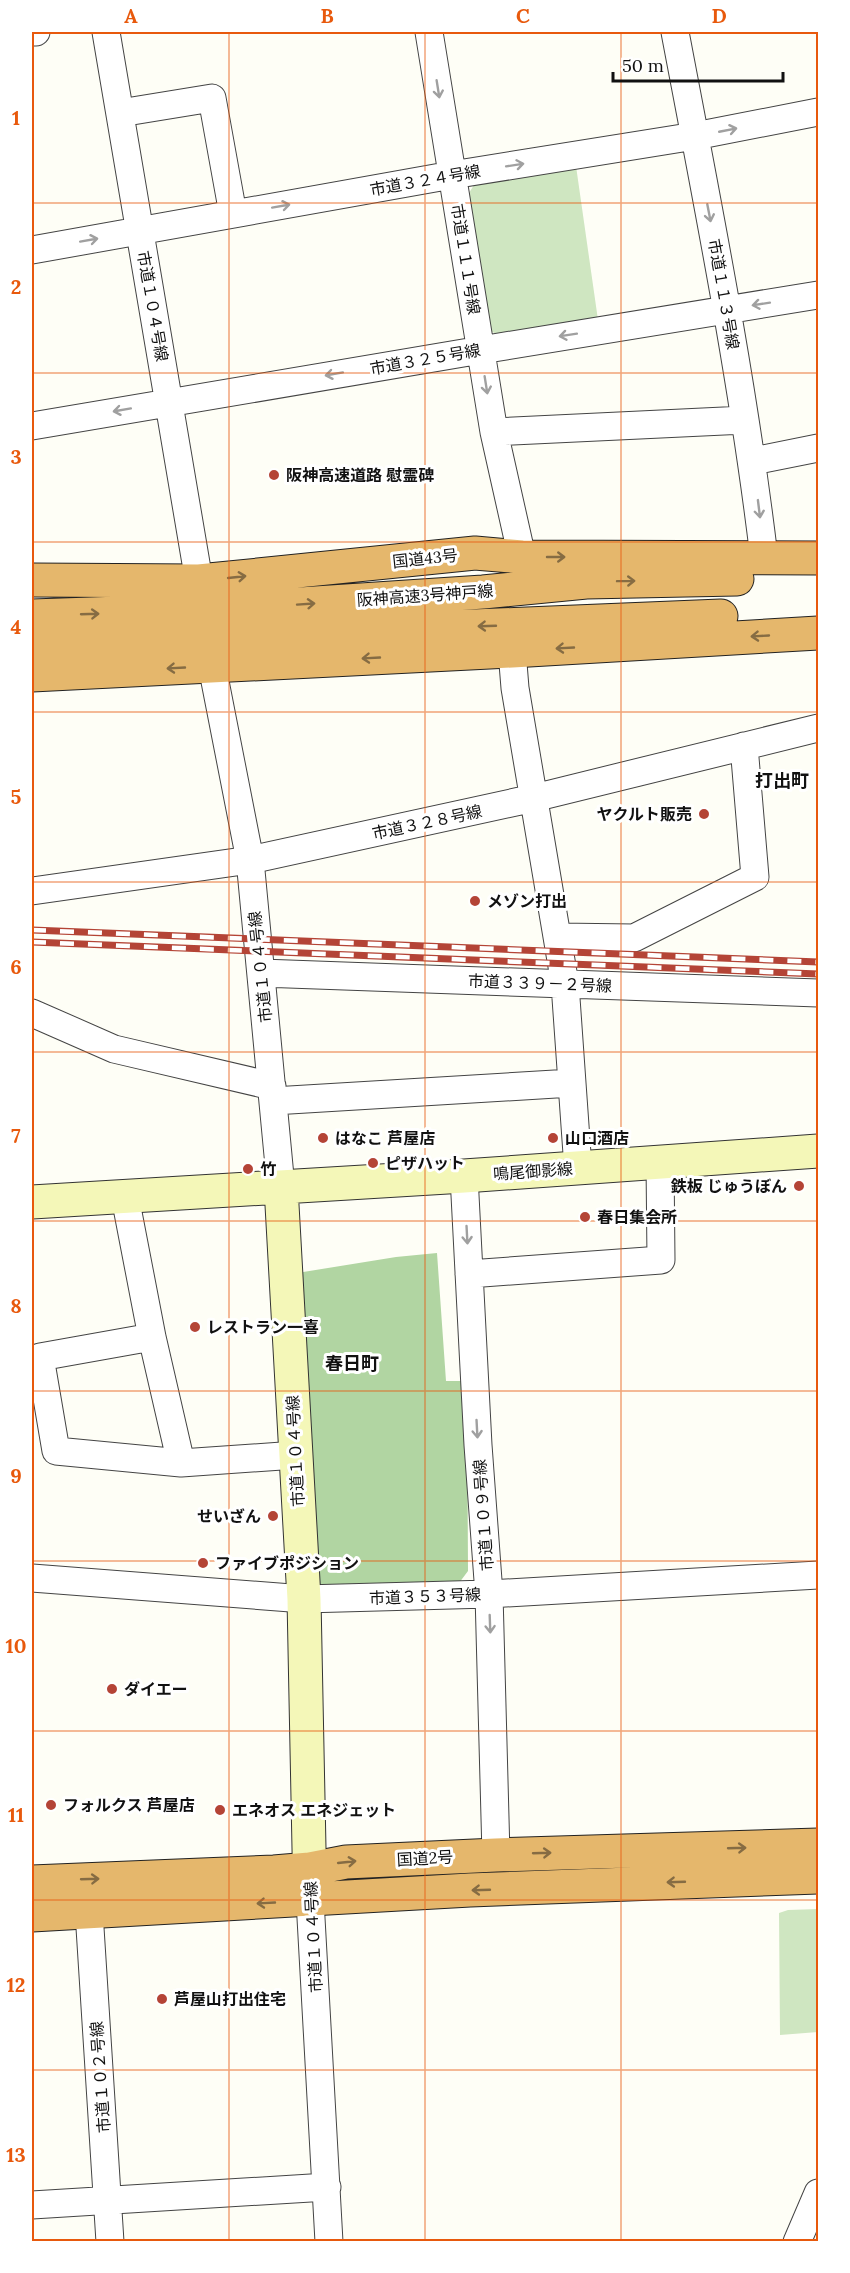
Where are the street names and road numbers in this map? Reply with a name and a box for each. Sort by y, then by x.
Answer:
street label: 市道３２４号線 [368,160,482,200]
street label: 市道１１１号線 [447,202,485,316]
street label: 市道１１３号線 [704,237,744,351]
street label: 市道１０４号線 [133,249,173,363]
street label: 市道３２５号線 [368,339,482,379]
street label: 国道43号 [391,545,459,571]
street label: 阪神高速3号神戸線 [356,580,494,610]
street label: 市道３２８号線 [370,801,484,843]
street label: 市道１０４号線 [244,910,276,1024]
street label: 市道３３９－２号線 [468,970,612,996]
street label: 鳴尾御影線 [492,1158,574,1184]
street label: 市道１０４号線 [282,1395,308,1507]
street label: 市道１０９号線 [469,1458,497,1572]
street label: 市道３５３号線 [369,1584,481,1608]
street label: 国道2号 [396,1847,454,1869]
street label: 市道１０４号線 [300,1881,326,1993]
street label: 市道１０２号線 [86,2020,114,2134]

